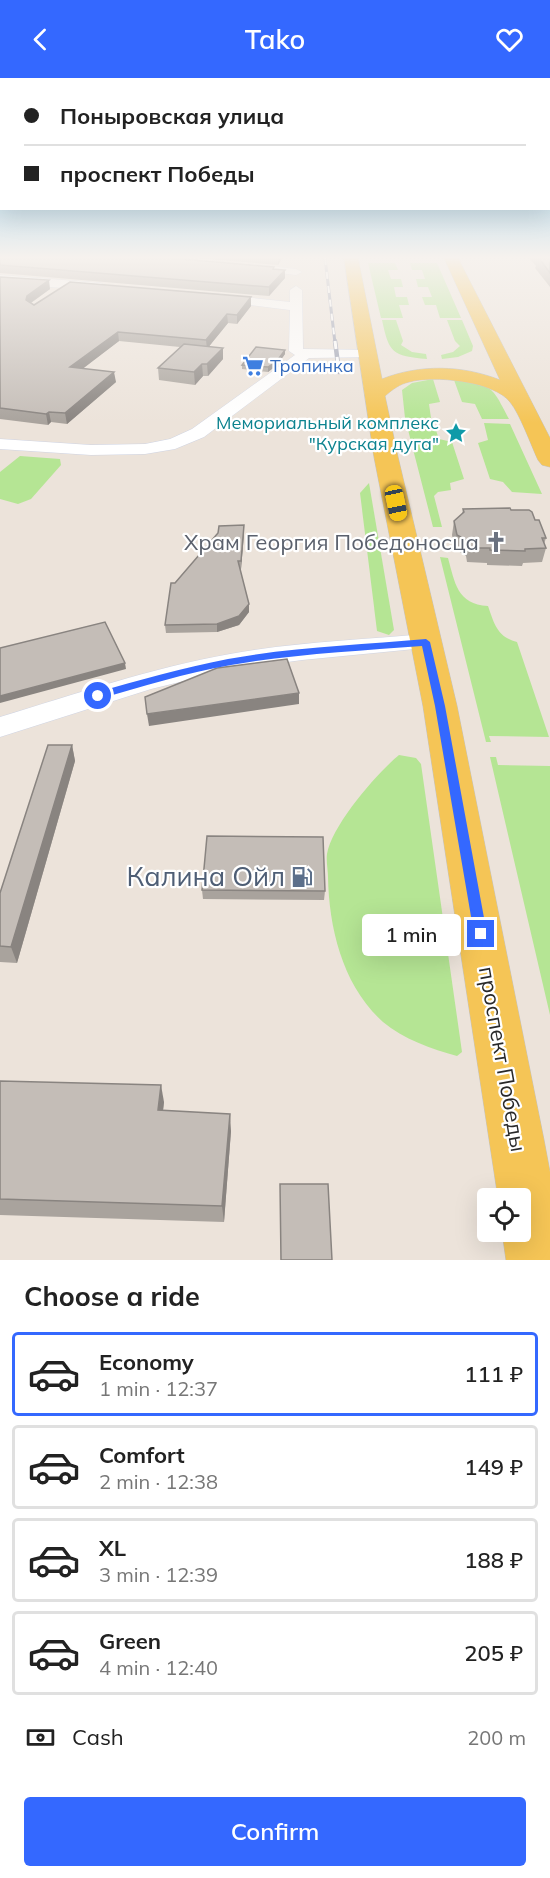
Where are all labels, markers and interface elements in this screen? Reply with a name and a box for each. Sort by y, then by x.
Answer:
text: Tako [245,22,305,56]
icon: back [24,23,57,56]
icon: heart [493,23,526,56]
text: Поныровская улица [60,102,284,130]
text: проспект Победы [60,160,255,188]
supermarket icon: Тропинка [241,354,265,378]
place label: Тропинка [270,354,354,377]
place label: Мемориальный комплекс "Курская дуга" [216,411,439,455]
place icon: Мемориальный комплекс "Курская дуга" [444,421,468,445]
car [383,484,409,522]
place label: Храм Георгия Победоносца [184,528,479,556]
church icon: Храм Георгия Победоносца [484,530,508,554]
route start [84,682,111,709]
place label: Калина Ойл [126,859,285,893]
fuel station icon: Калина Ойл [290,865,314,889]
callout: 1 min [361,913,460,955]
route end [467,920,494,947]
text: 1 min [386,922,437,947]
street label: проспект Победы [473,964,533,1154]
map controls [477,1188,531,1242]
button: locate [477,1188,531,1242]
text: Choose a ride [24,1279,200,1313]
icon: car [27,1347,81,1401]
text: Economy [99,1348,194,1376]
text: 111 ₽ [464,1360,523,1388]
text: 1 min · 12:37 [99,1376,218,1401]
icon: car [27,1440,81,1494]
text: Comfort [99,1441,185,1469]
text: 149 ₽ [464,1453,523,1481]
text: 2 min · 12:38 [99,1469,218,1494]
icon: car [27,1533,81,1587]
text: XL [99,1534,126,1562]
text: 188 ₽ [464,1546,523,1574]
text: 3 min · 12:39 [99,1562,218,1587]
icon: car [27,1626,81,1680]
text: Green [99,1627,161,1655]
text: 205 ₽ [464,1639,523,1667]
text: 4 min · 12:40 [99,1655,218,1680]
icon: cash [24,1721,57,1754]
text: Cash [72,1723,124,1751]
text: 200 m [467,1725,526,1750]
button: Confirm [24,1797,526,1866]

